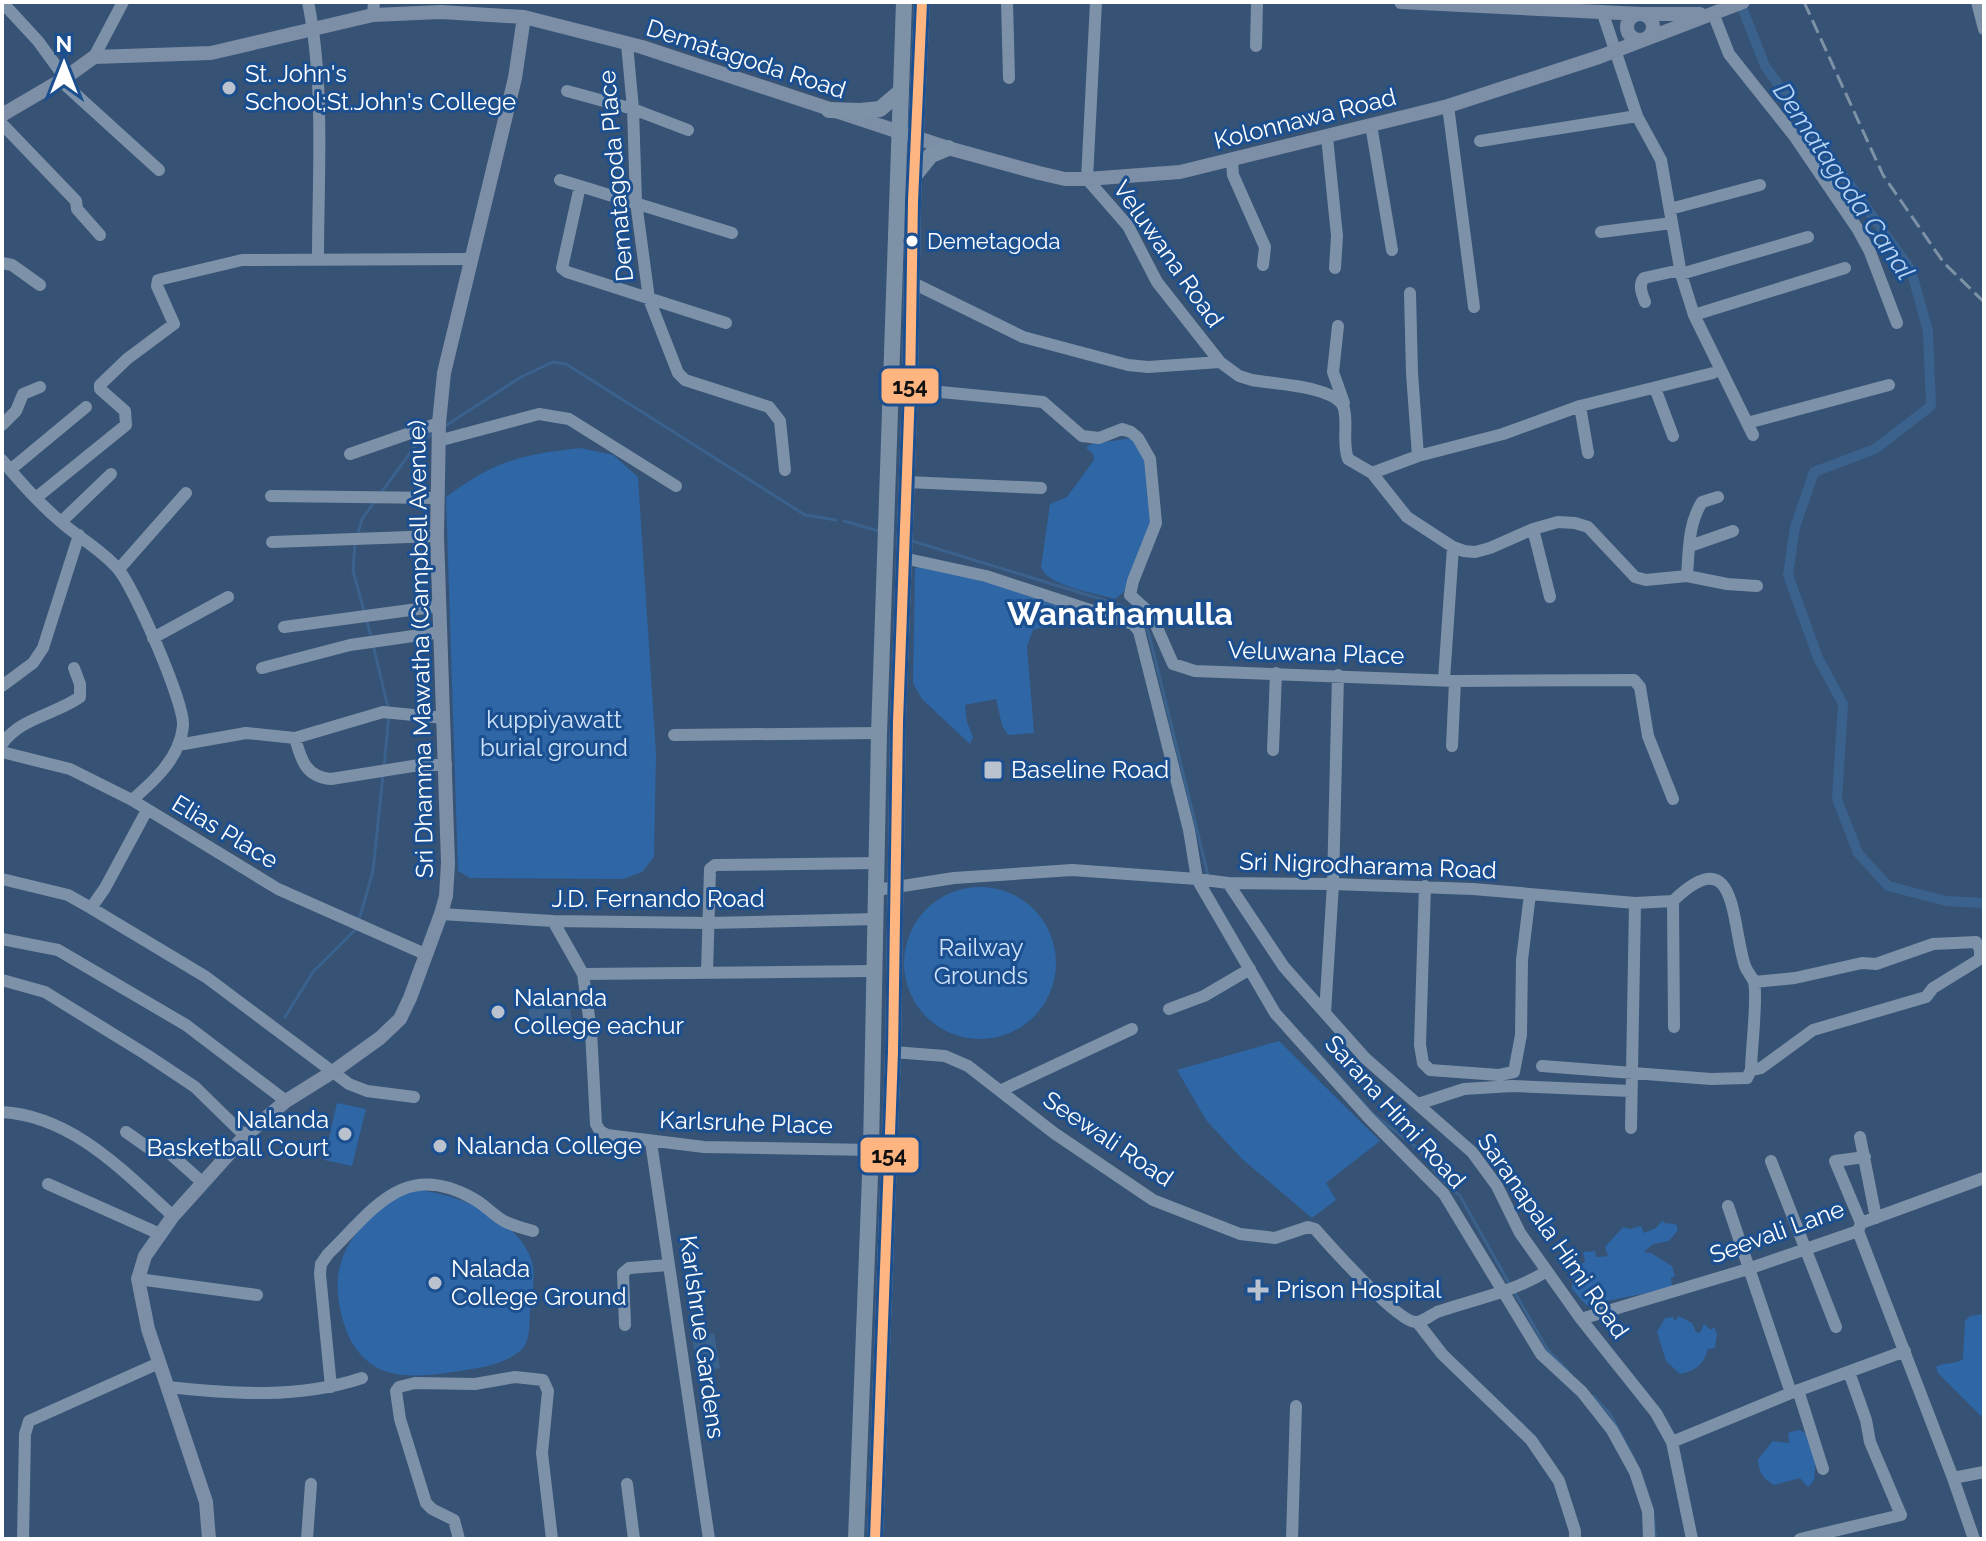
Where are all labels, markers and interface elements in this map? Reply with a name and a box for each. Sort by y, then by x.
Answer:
street label: Dematagoda Road [643,13,850,104]
north arrow [24,24,104,104]
text: N [56,31,72,57]
place label: St. John's School;St.John's College [245,59,516,116]
street label: Dematagoda Place [592,69,639,283]
water label: Dematagoda Canal [1767,77,1921,285]
marker: St. John's School;St.John's College [220,79,238,97]
street label: Kolonnawa Road [1211,82,1399,155]
street label: Veluwana Road [1107,175,1230,333]
place label: Demetagoda [927,228,1060,254]
marker: Demetagoda [904,233,920,249]
line badge: 154 [880,367,940,405]
text: 154 [892,373,928,399]
street label: Sri Dhamma Mawatha (Campbell Avenue) [402,420,439,878]
district label: Wanathamulla [1007,595,1233,632]
street label: Veluwana Place [1227,635,1405,670]
park label: kuppiyawatt burial ground [480,705,628,762]
place label: Baseline Road [1011,755,1169,784]
marker: Baseline Road [982,759,1004,781]
street label: Elias Place [167,789,284,875]
street label: Sri Nigrodharama Road [1239,847,1497,884]
street label: J.D. Fernando Road [551,884,765,913]
park label: Railway Grounds [934,933,1028,990]
place label: Nalanda College eachur [514,983,685,1040]
marker: Nalanda College eachur [489,1003,507,1021]
street label: Sarana Himi Road [1319,1029,1472,1194]
street label: Seewali Road [1038,1085,1179,1193]
place label: Nalanda Basketball Court [146,1105,329,1162]
street label: Karlsruhe Place [659,1105,833,1140]
marker: Nalanda Basketball Court [336,1125,354,1143]
street label: Saranapala Himi Road [1472,1128,1635,1344]
place label: Nalanda College [456,1131,642,1160]
line badge: 154 [859,1136,920,1174]
marker: Nalanda College [431,1137,449,1155]
text: 154 [871,1142,907,1168]
street label: Seevali Lane [1706,1194,1848,1269]
street label: Karlshrue Gardens [674,1233,731,1440]
place label: Nalada College Ground [451,1254,627,1311]
marker: Nalada College Ground [426,1274,444,1292]
place label: Prison Hospital [1276,1275,1442,1304]
marker: Prison Hospital [1247,1279,1269,1301]

